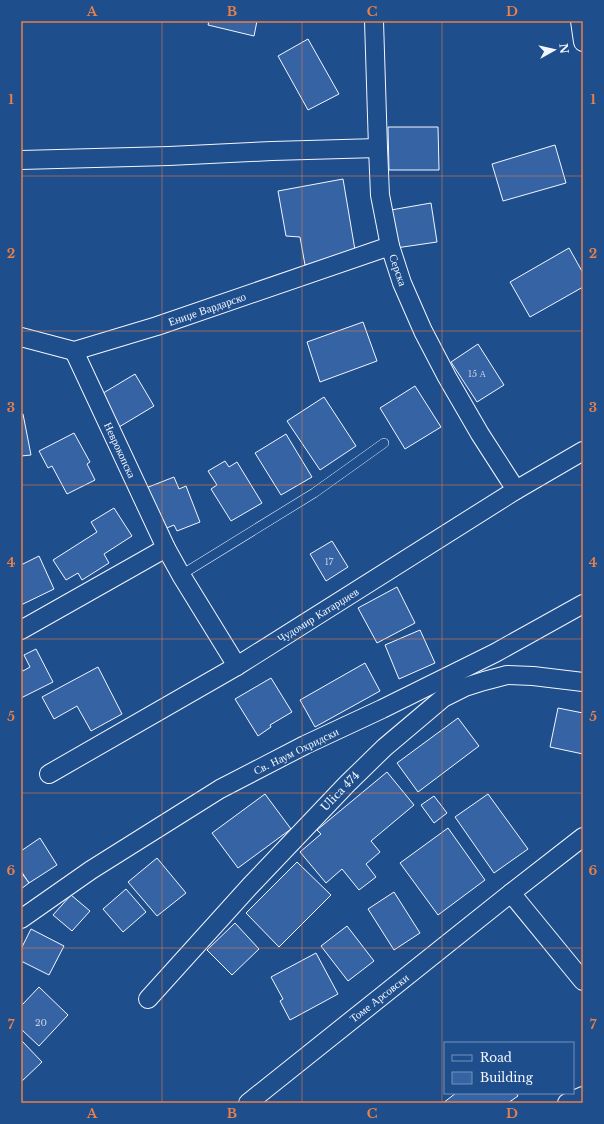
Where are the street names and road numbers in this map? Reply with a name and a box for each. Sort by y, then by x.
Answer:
street label: Серска [386,252,410,288]
street label: Ениџе Вардарско [166,289,248,329]
street label: Неврокопска [101,420,139,480]
street label: Чудомир Катарџиев [275,584,361,646]
street label: Св. Наум Охридски [251,724,341,778]
street label: Ulica 474 [318,768,362,814]
street label: Томе Арсовски [347,970,411,1025]

